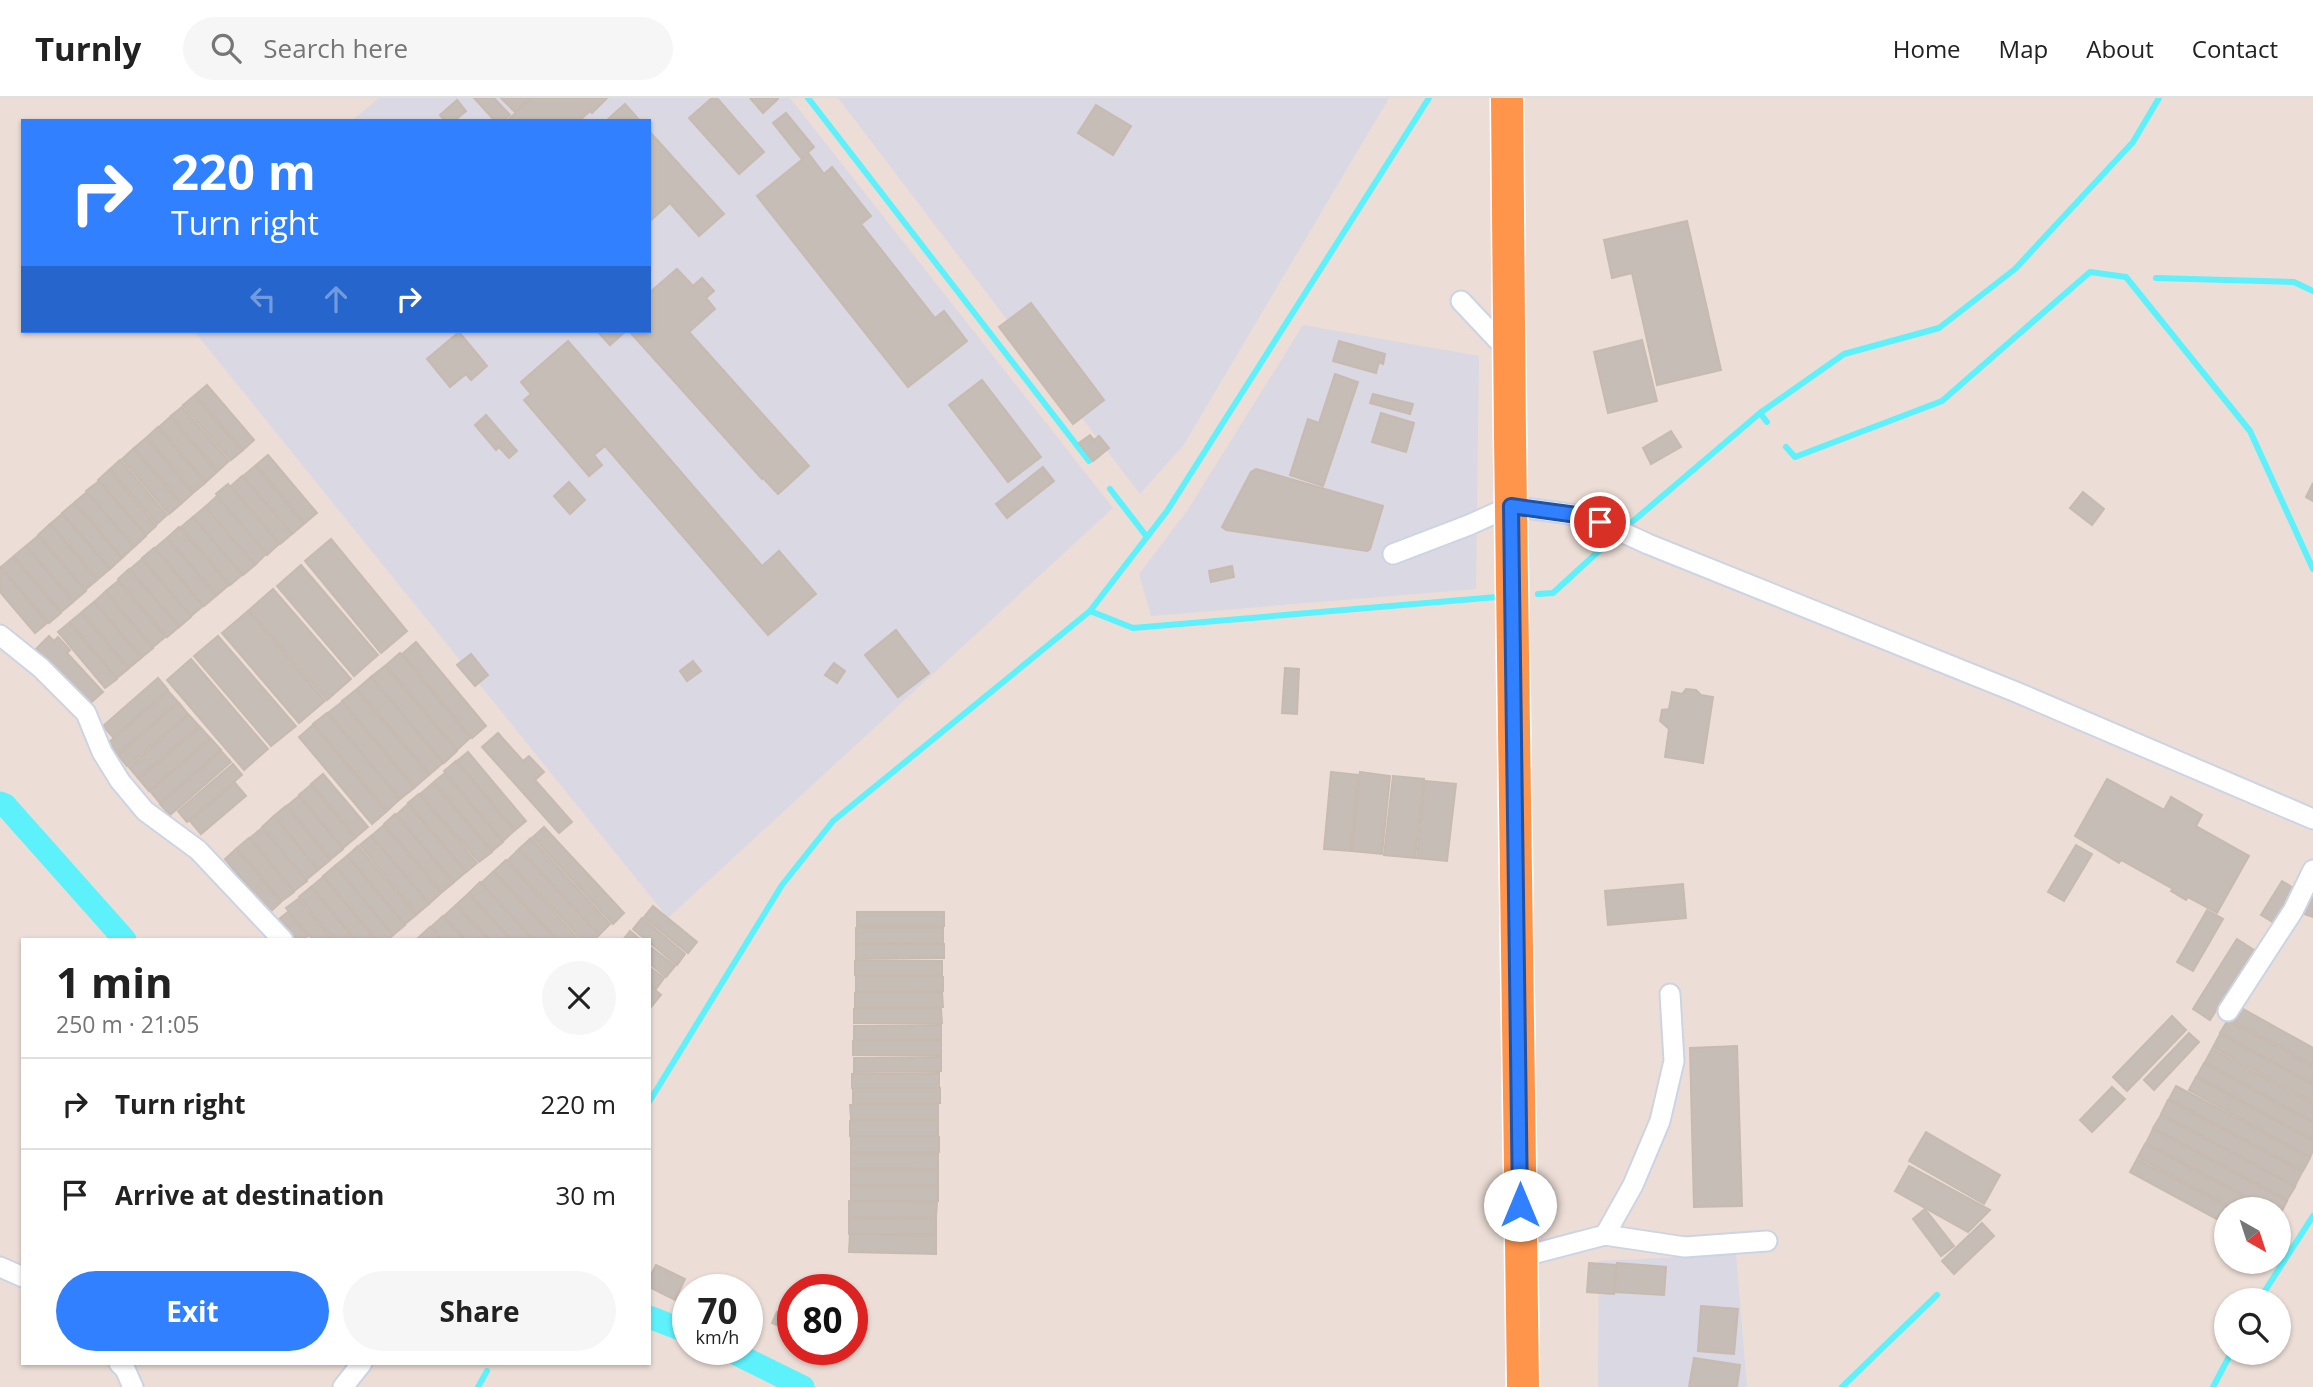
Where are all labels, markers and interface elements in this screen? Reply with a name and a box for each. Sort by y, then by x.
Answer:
search box [183,17,673,80]
text: Turnly [35,26,141,71]
icon: search [207,29,245,67]
text: Search here [263,30,408,66]
text: Home [1893,32,1961,65]
text: Map [1999,32,2048,65]
text: About [2086,32,2154,65]
text: Contact [2192,32,2278,65]
text: 220 m [171,138,316,204]
icon: right [56,147,147,238]
text: Turn right [171,201,319,244]
icon: left [244,280,282,318]
icon: ahead [317,280,355,318]
icon: right [390,280,428,318]
pin [1570,492,1630,552]
icon: arrive [1581,503,1619,541]
text: 1 min [56,953,173,1010]
button: close [542,961,616,1035]
text: 250 m · 21:05 [56,1008,199,1040]
icon: right [56,1085,94,1123]
text: Turn right [115,1086,246,1122]
text: 220 m [541,1086,616,1122]
position arrow [1483,1168,1557,1242]
icon: arrive [56,1176,94,1214]
text: Arrive at destination [115,1177,384,1213]
text: 30 m [555,1177,616,1213]
north arrow [2214,1197,2291,1274]
map controls [2214,1197,2291,1365]
button: Exit [56,1271,329,1351]
button: Share [343,1271,616,1351]
speed limit sign: 80 [777,1274,868,1365]
text: 70 [697,1287,738,1334]
button: search [2214,1288,2291,1365]
text: km/h [696,1325,739,1349]

